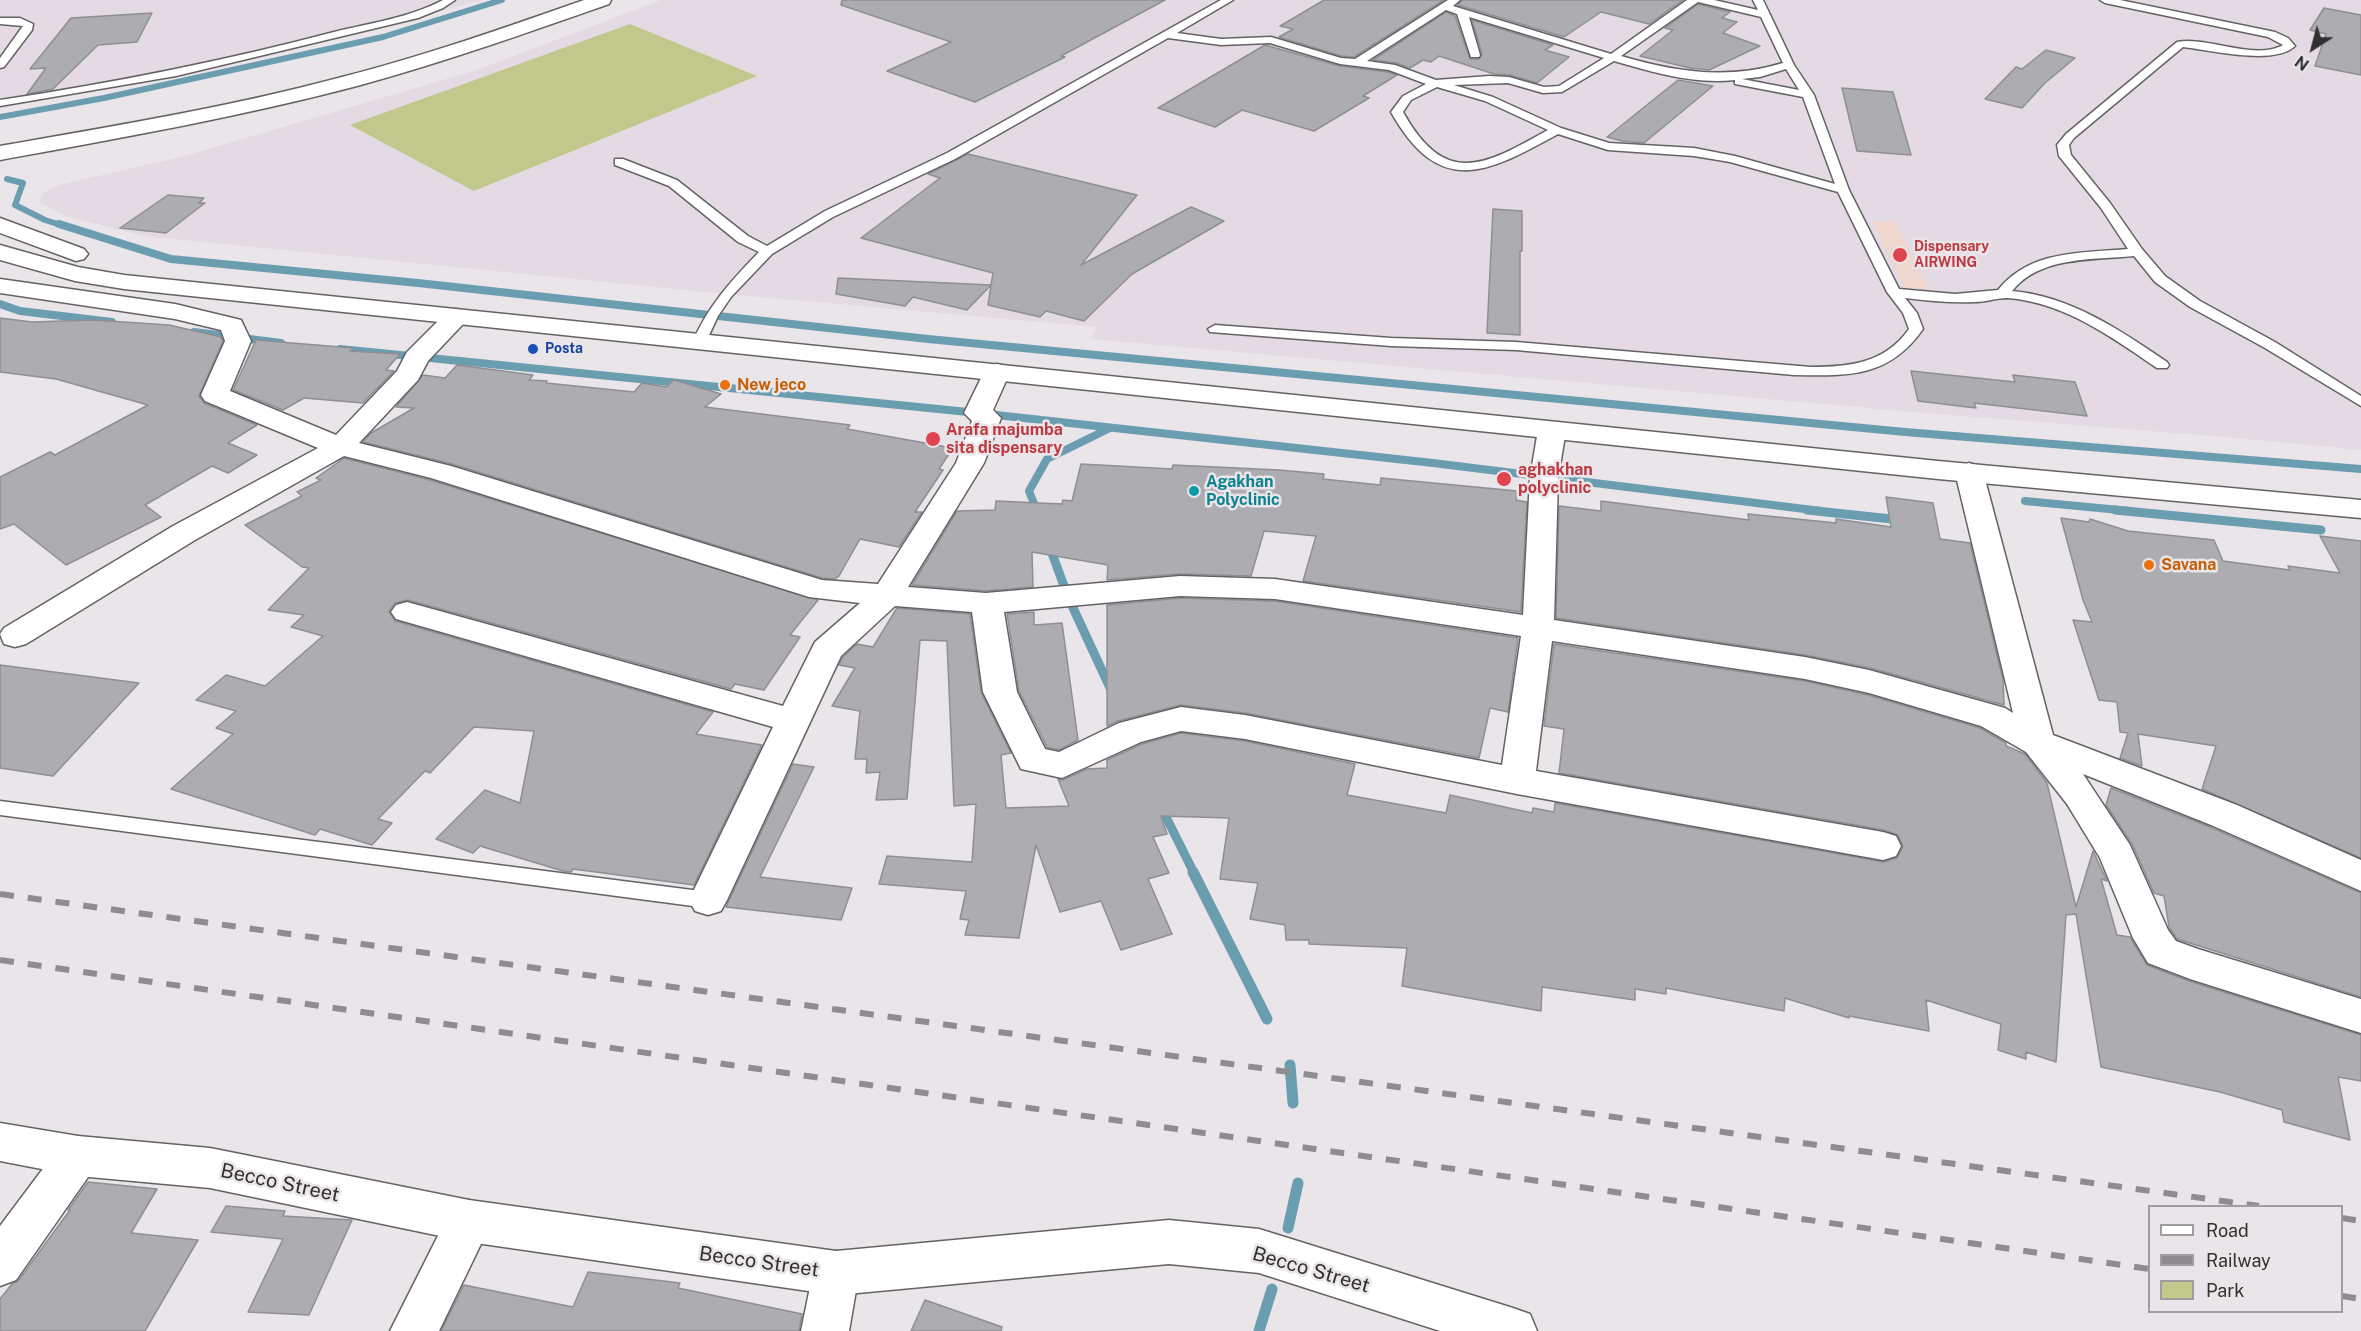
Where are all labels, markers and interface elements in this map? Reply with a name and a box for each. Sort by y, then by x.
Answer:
north arrow [2283,18,2343,78]
text: N [2291,52,2313,74]
place label: Dispensary AIRWING [1914,239,1989,272]
marker: Dispensary AIRWING [1891,246,1909,264]
place label: Posta [545,341,583,357]
marker: Posta [526,342,540,356]
place label: New jeco [737,375,806,395]
marker: New jeco [718,378,732,392]
place label: Arafa majumba sita dispensary [946,420,1063,458]
marker: Arafa majumba sita dispensary [924,430,942,448]
place label: aghakhan polyclinic [1518,460,1593,498]
marker: aghakhan polyclinic [1495,470,1513,488]
place label: Agakhan Polyclinic [1206,472,1280,510]
marker: Agakhan Polyclinic [1187,484,1201,498]
place label: Savana [2161,555,2216,575]
marker: Savana [2142,558,2156,572]
street label: Becco Street [218,1159,342,1207]
legend [2148,1205,2343,1313]
text: Road [2206,1220,2249,1241]
street label: Becco Street [697,1242,821,1282]
street label: Becco Street [1250,1242,1372,1298]
text: Railway [2206,1250,2271,1271]
text: Park [2206,1280,2244,1301]

